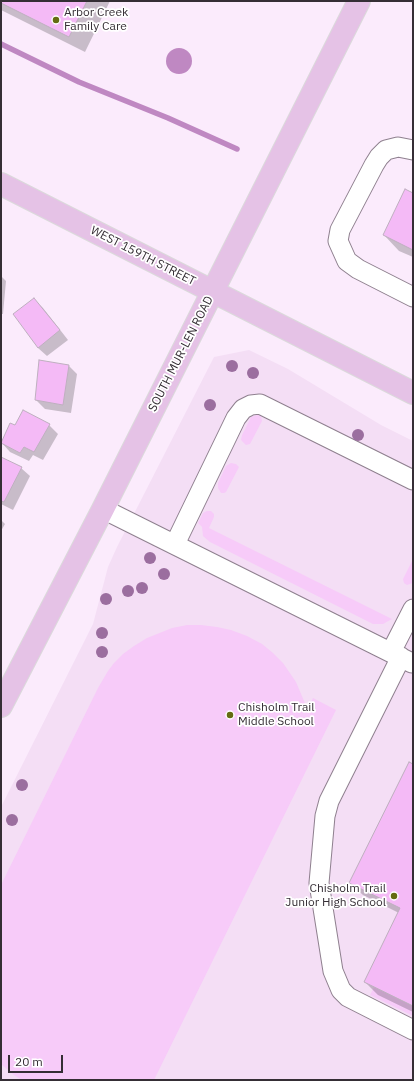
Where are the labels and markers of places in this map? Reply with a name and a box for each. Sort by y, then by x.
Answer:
place label: Arbor Creek Family Care [64,6,128,34]
marker: Arbor Creek Family Care [51,15,61,25]
place label: Chisholm Trail Middle School [238,701,315,729]
marker: Chisholm Trail Middle School [225,710,235,720]
place label: Chisholm Trail Junior High School [285,882,386,910]
marker: Chisholm Trail Junior High School [389,891,399,901]

